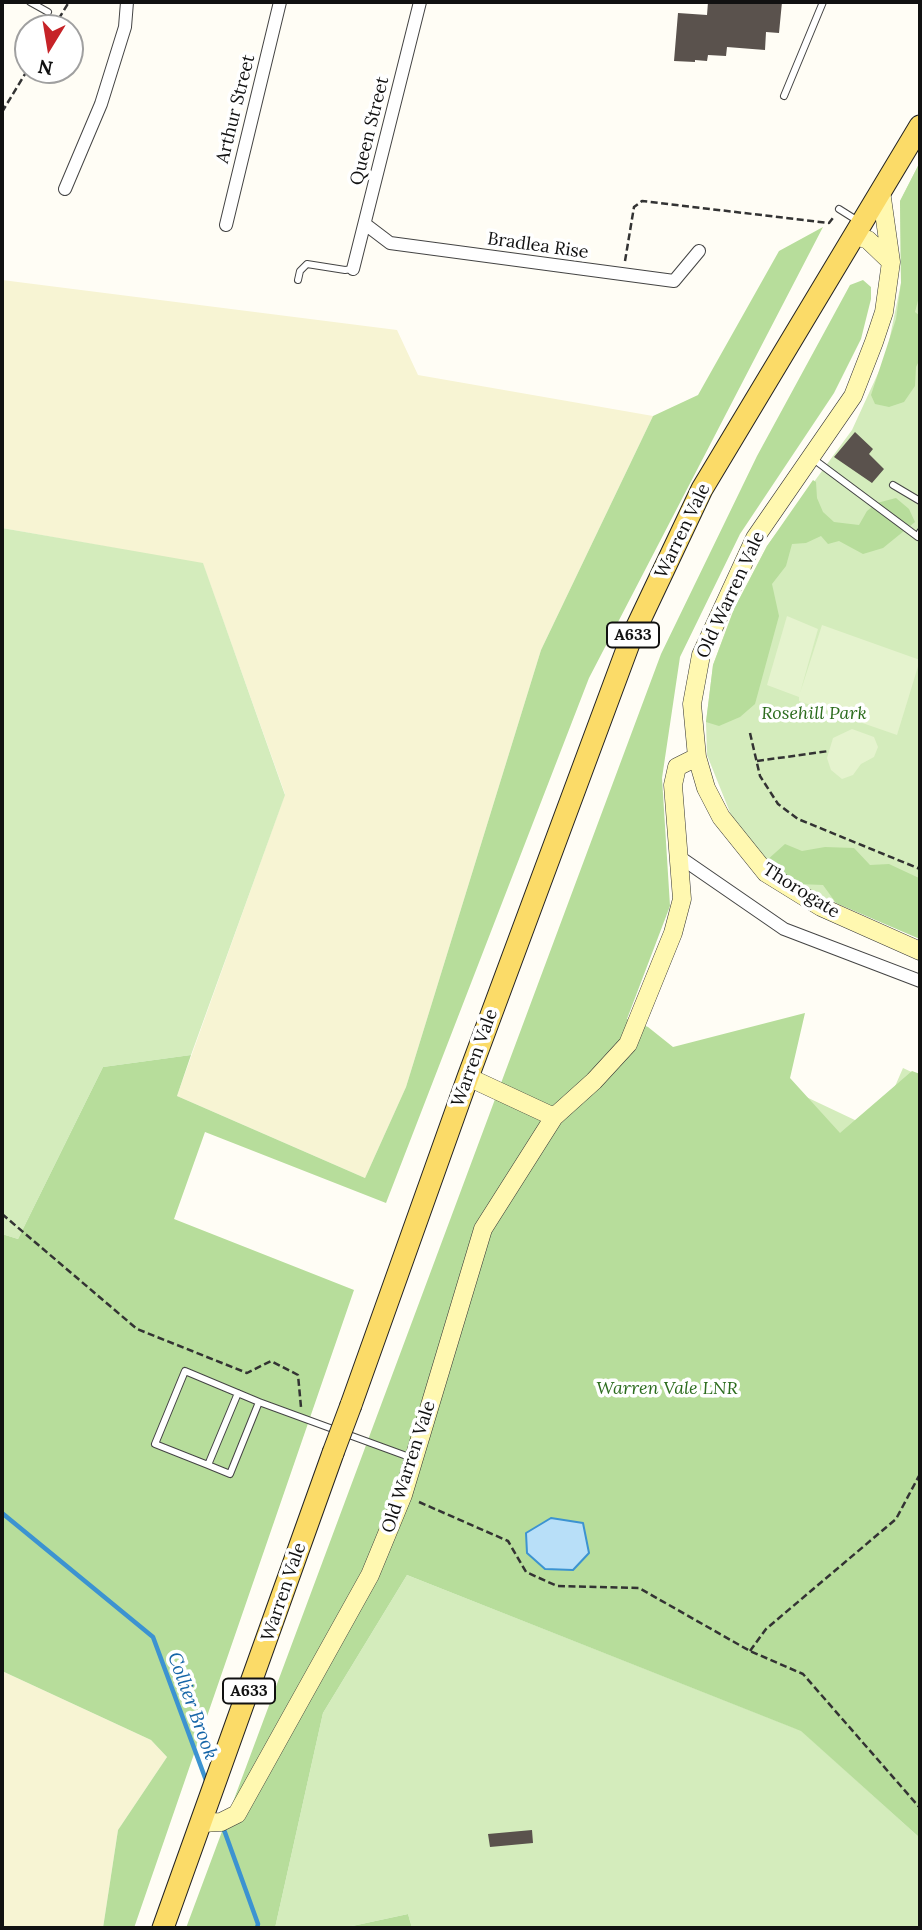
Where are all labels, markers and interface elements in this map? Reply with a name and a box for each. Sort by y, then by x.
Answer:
north arrow [14,14,84,84]
street label: Arthur Street [212,52,260,166]
text: N [36,54,55,81]
street label: Queen Street [346,74,394,188]
street label: Bradlea Rise [486,228,590,264]
street label: Warren Vale [651,480,715,582]
street label: Old Warren Vale [692,528,770,662]
road number: A633 [607,622,659,648]
park label: Rosehill Park [761,703,867,725]
street label: Thorogate [758,859,844,923]
street label: Warren Vale [447,1006,503,1110]
park label: Warren Vale LNR [596,1378,738,1400]
street label: Old Warren Vale [378,1398,440,1536]
street label: Warren Vale [257,1540,311,1644]
water label: Collier Brook [162,1649,222,1763]
road number: A633 [223,1679,275,1704]

